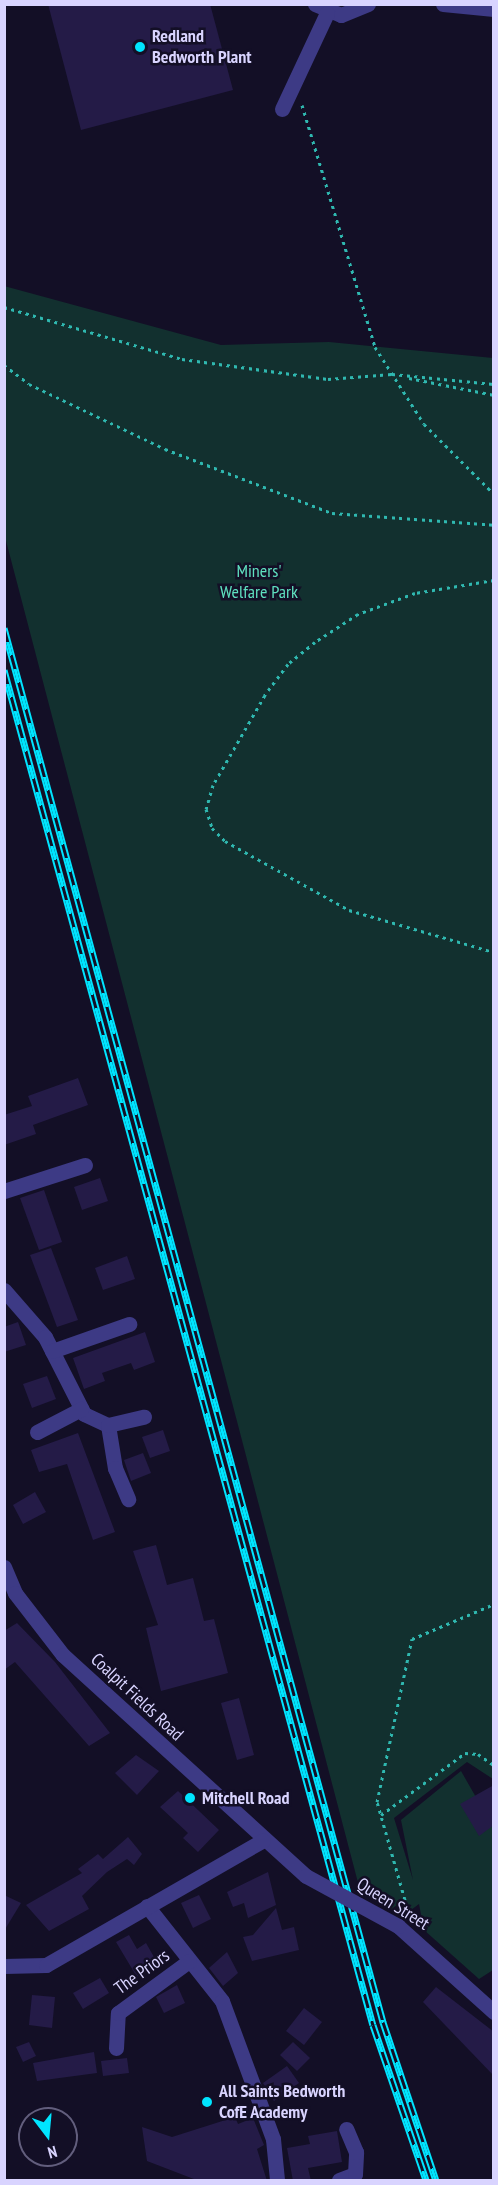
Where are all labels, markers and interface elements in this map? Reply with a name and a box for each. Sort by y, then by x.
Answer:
place label: Redland Bedworth Plant [152,26,252,68]
marker: Redland Bedworth Plant [133,40,147,54]
park label: Miners' Welfare Park [220,561,298,604]
street label: Coalpit Fields Road [86,1649,188,1745]
place label: Mitchell Road [202,1787,290,1809]
marker: Mitchell Road [183,1791,197,1805]
street label: Queen Street [353,1873,433,1935]
street label: The Priors [110,1945,174,1999]
place label: All Saints Bedworth CofE Academy [219,2081,345,2124]
marker: All Saints Bedworth CofE Academy [200,2095,214,2109]
north arrow [18,2107,78,2167]
text: N [46,2142,59,2163]

